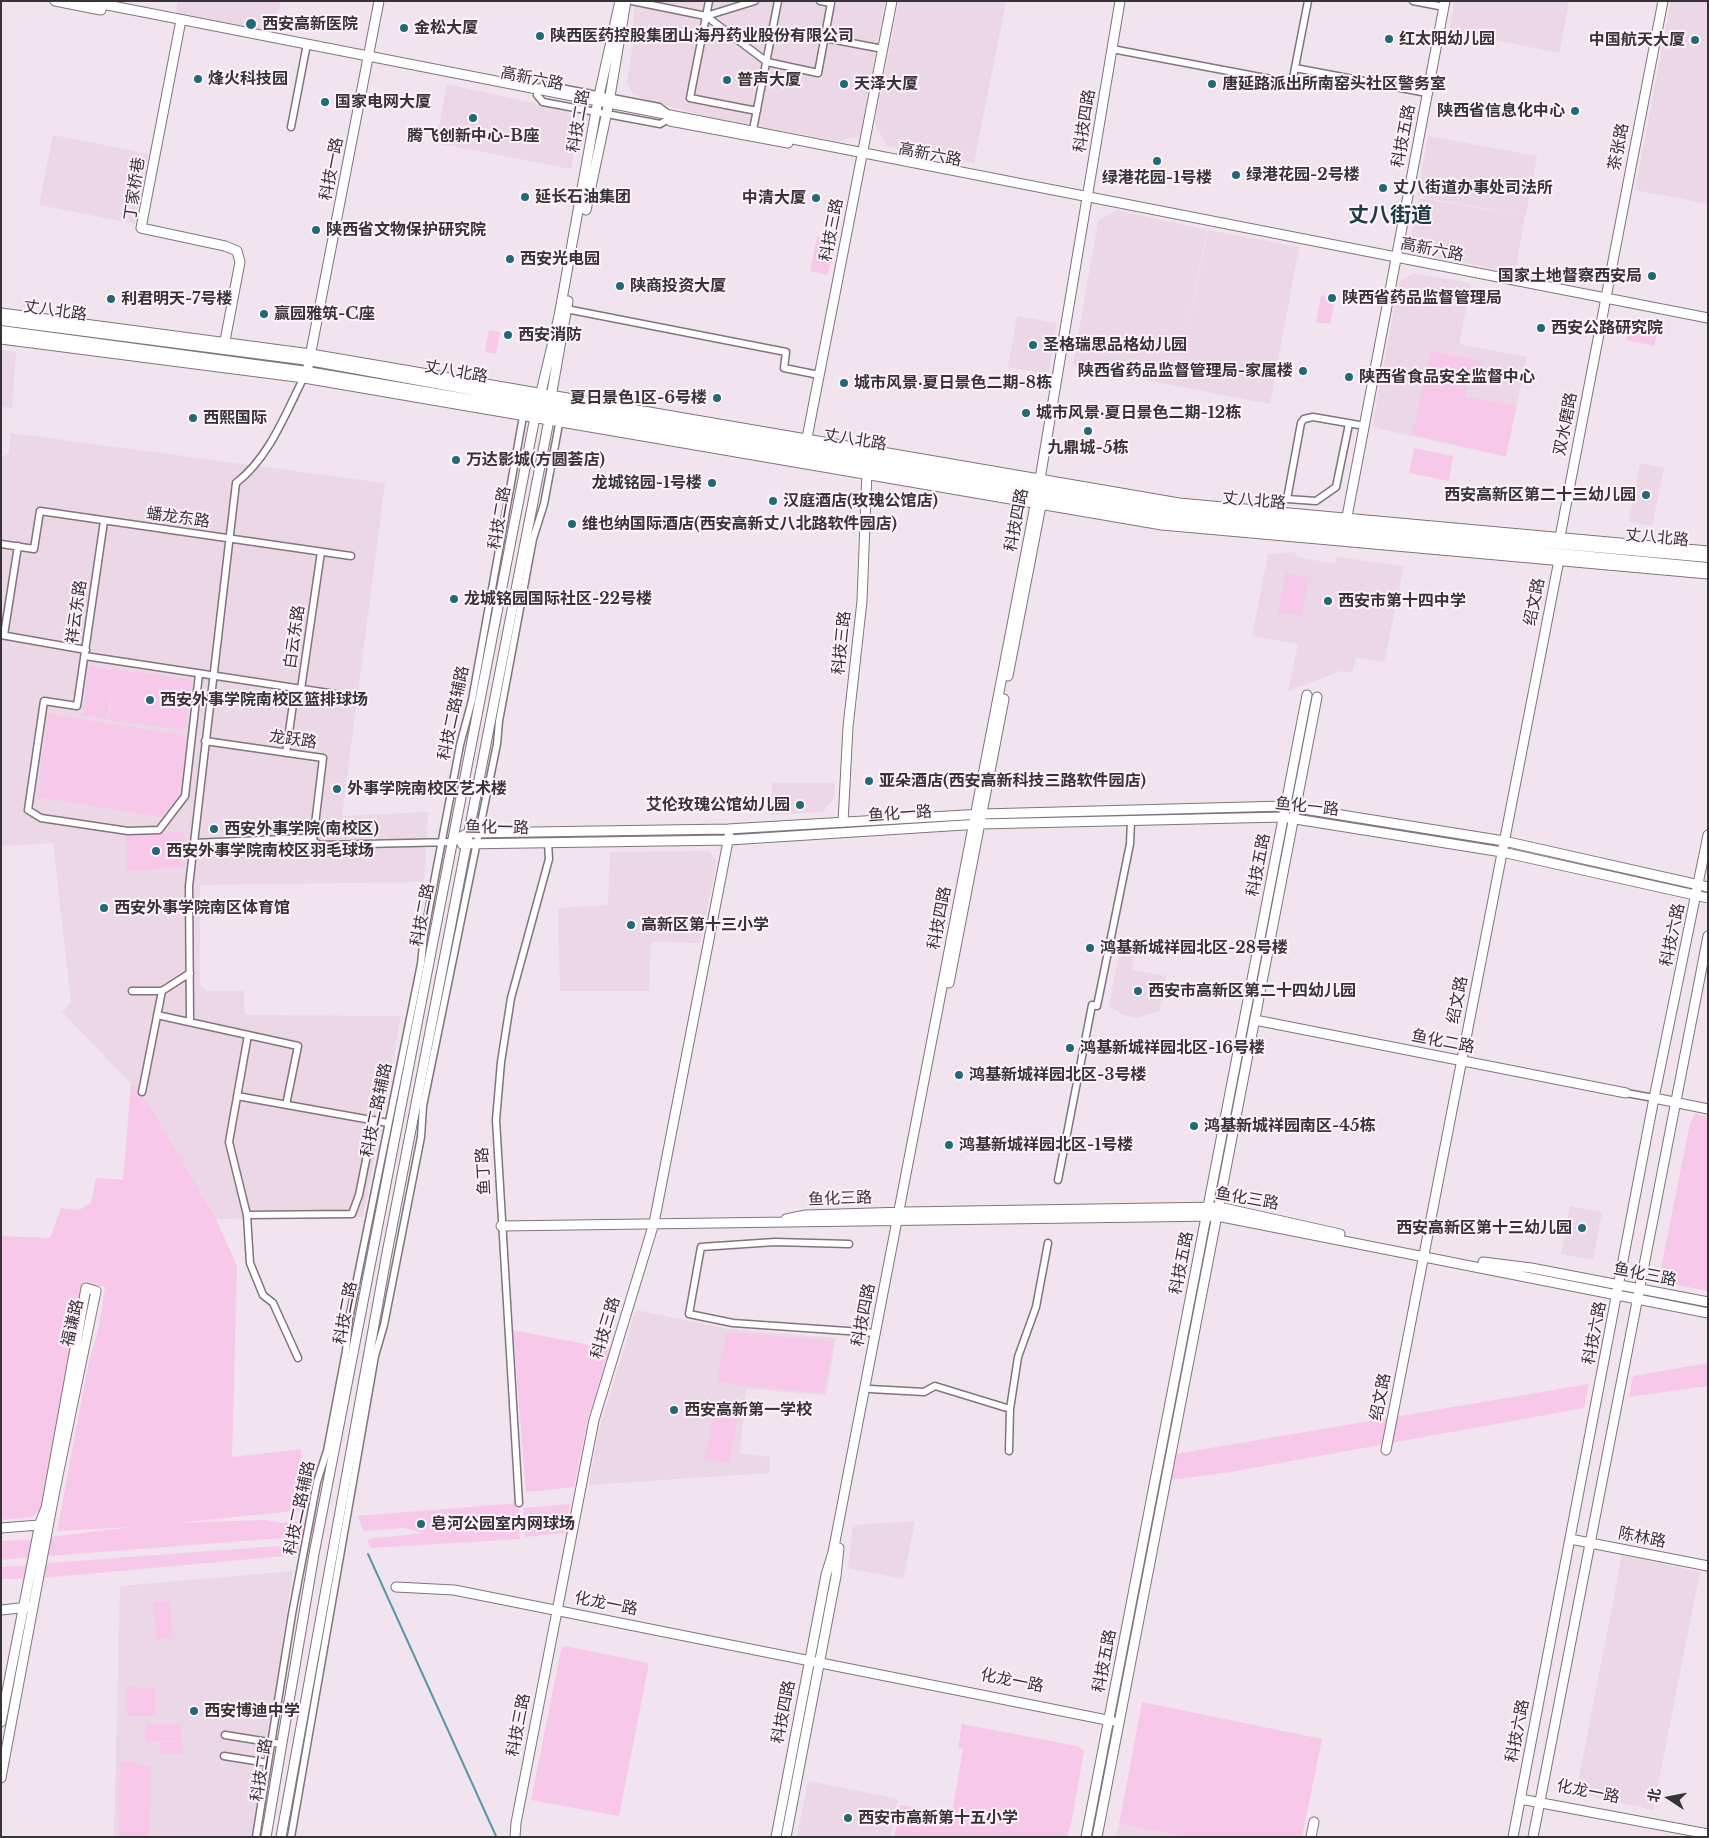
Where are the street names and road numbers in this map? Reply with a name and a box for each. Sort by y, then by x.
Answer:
street label: 高新六路 [499,63,565,95]
street label: 科技二路 [564,88,594,154]
street label: 科技四路 [1071,88,1099,154]
street label: 科技五路 [1388,103,1420,169]
street label: 茶张路 [1605,122,1633,172]
street label: 科技一路 [316,136,348,202]
street label: 高新六路 [897,139,963,171]
street label: 丁家桥巷 [121,156,149,222]
street label: 科技三路 [816,197,848,263]
street label: 高新六路 [1399,234,1465,266]
street label: 丈八北路 [22,297,88,325]
street label: 丈八北路 [423,357,489,387]
street label: 双水磨路 [1550,391,1582,457]
street label: 丈八北路 [822,426,888,454]
street label: 科技二路 [485,485,515,551]
street label: 科技四路 [1001,487,1033,553]
street label: 丈八北路 [1221,489,1287,513]
street label: 蟠龙东路 [145,504,211,532]
street label: 丈八北路 [1624,526,1690,550]
street label: 绍文路 [1521,577,1549,627]
street label: 祥云东路 [63,579,91,645]
street label: 白云东路 [281,604,309,670]
street label: 科技三路 [829,610,855,676]
street label: 科技二路辅路 [435,664,473,762]
street label: 龙跃路 [268,727,318,753]
street label: 鱼化一路 [1274,794,1340,820]
street label: 鱼化一路 [867,802,933,826]
street label: 鱼化一路 [465,818,529,838]
street label: 科技五路 [1243,832,1275,898]
street label: 科技二路 [407,882,439,948]
street label: 科技四路 [924,885,956,951]
street label: 科技六路 [1657,902,1689,968]
street label: 绍文路 [1444,975,1472,1025]
street label: 鱼化二路 [1410,1026,1476,1058]
street label: 科技二路辅路 [358,1061,396,1159]
street label: 鱼丁路 [473,1147,495,1195]
street label: 鱼化三路 [1214,1184,1280,1214]
street label: 鱼化三路 [808,1188,872,1210]
street label: 科技五路 [1166,1230,1198,1296]
street label: 鱼化三路 [1612,1259,1678,1291]
street label: 科技二路 [330,1280,362,1346]
street label: 科技四路 [848,1282,880,1348]
street label: 科技三路 [587,1295,625,1361]
street label: 福谦路 [58,1297,88,1349]
street label: 科技六路 [1579,1300,1611,1366]
street label: 绍文路 [1367,1372,1395,1422]
street label: 科技二路辅路 [281,1459,319,1557]
street label: 陈林路 [1617,1524,1667,1552]
street label: 化龙一路 [573,1588,639,1620]
street label: 科技五路 [1089,1628,1121,1694]
street label: 化龙一路 [979,1665,1045,1697]
street label: 科技四路 [768,1679,800,1745]
street label: 科技三路 [503,1692,535,1758]
street label: 科技六路 [1502,1698,1534,1764]
street label: 科技二路 [248,1737,276,1803]
street label: 化龙一路 [1555,1776,1621,1808]

